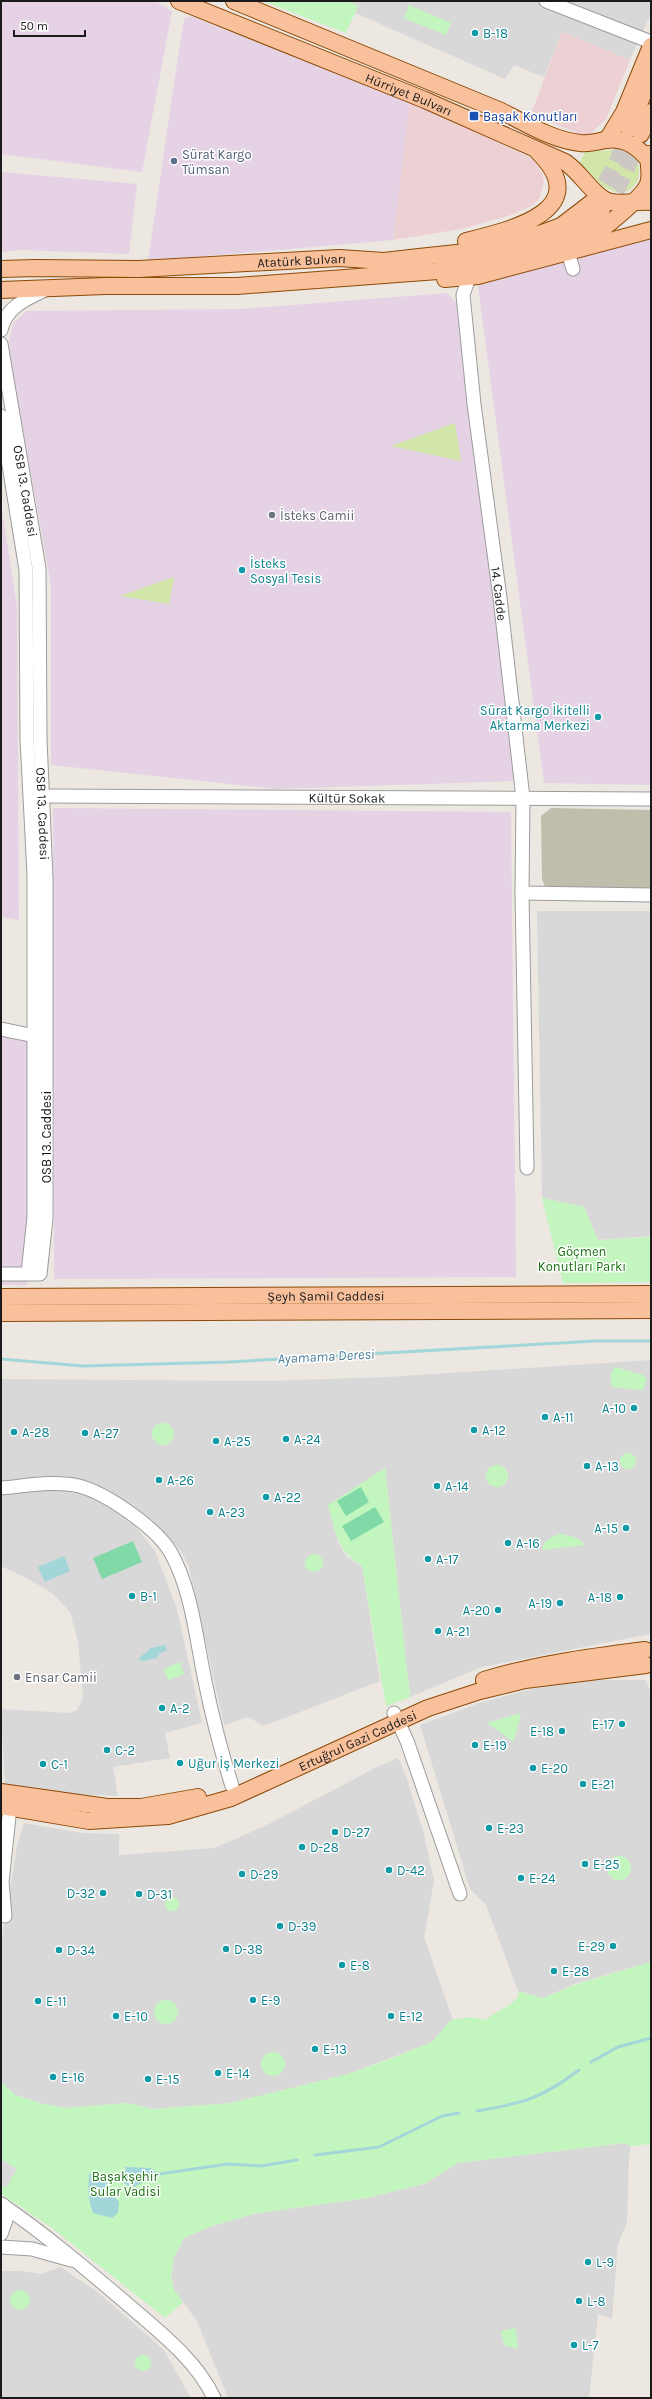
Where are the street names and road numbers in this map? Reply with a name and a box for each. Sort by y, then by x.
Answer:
street label: Hürriyet Bulvarı [363,70,454,119]
street label: Atatürk Bulvarı [257,251,347,270]
street label: OSB 13. Caddesi [10,444,41,538]
street label: 14. Cadde [488,566,510,622]
street label: OSB 13. Caddesi [33,767,52,860]
street label: Kültür Sokak [309,790,385,806]
street label: OSB 13. Caddesi [39,1091,54,1183]
street label: Şeyh Şamil Caddesi [267,1288,385,1304]
street label: Ertuğrul Gazi Caddesi [296,1707,419,1774]

